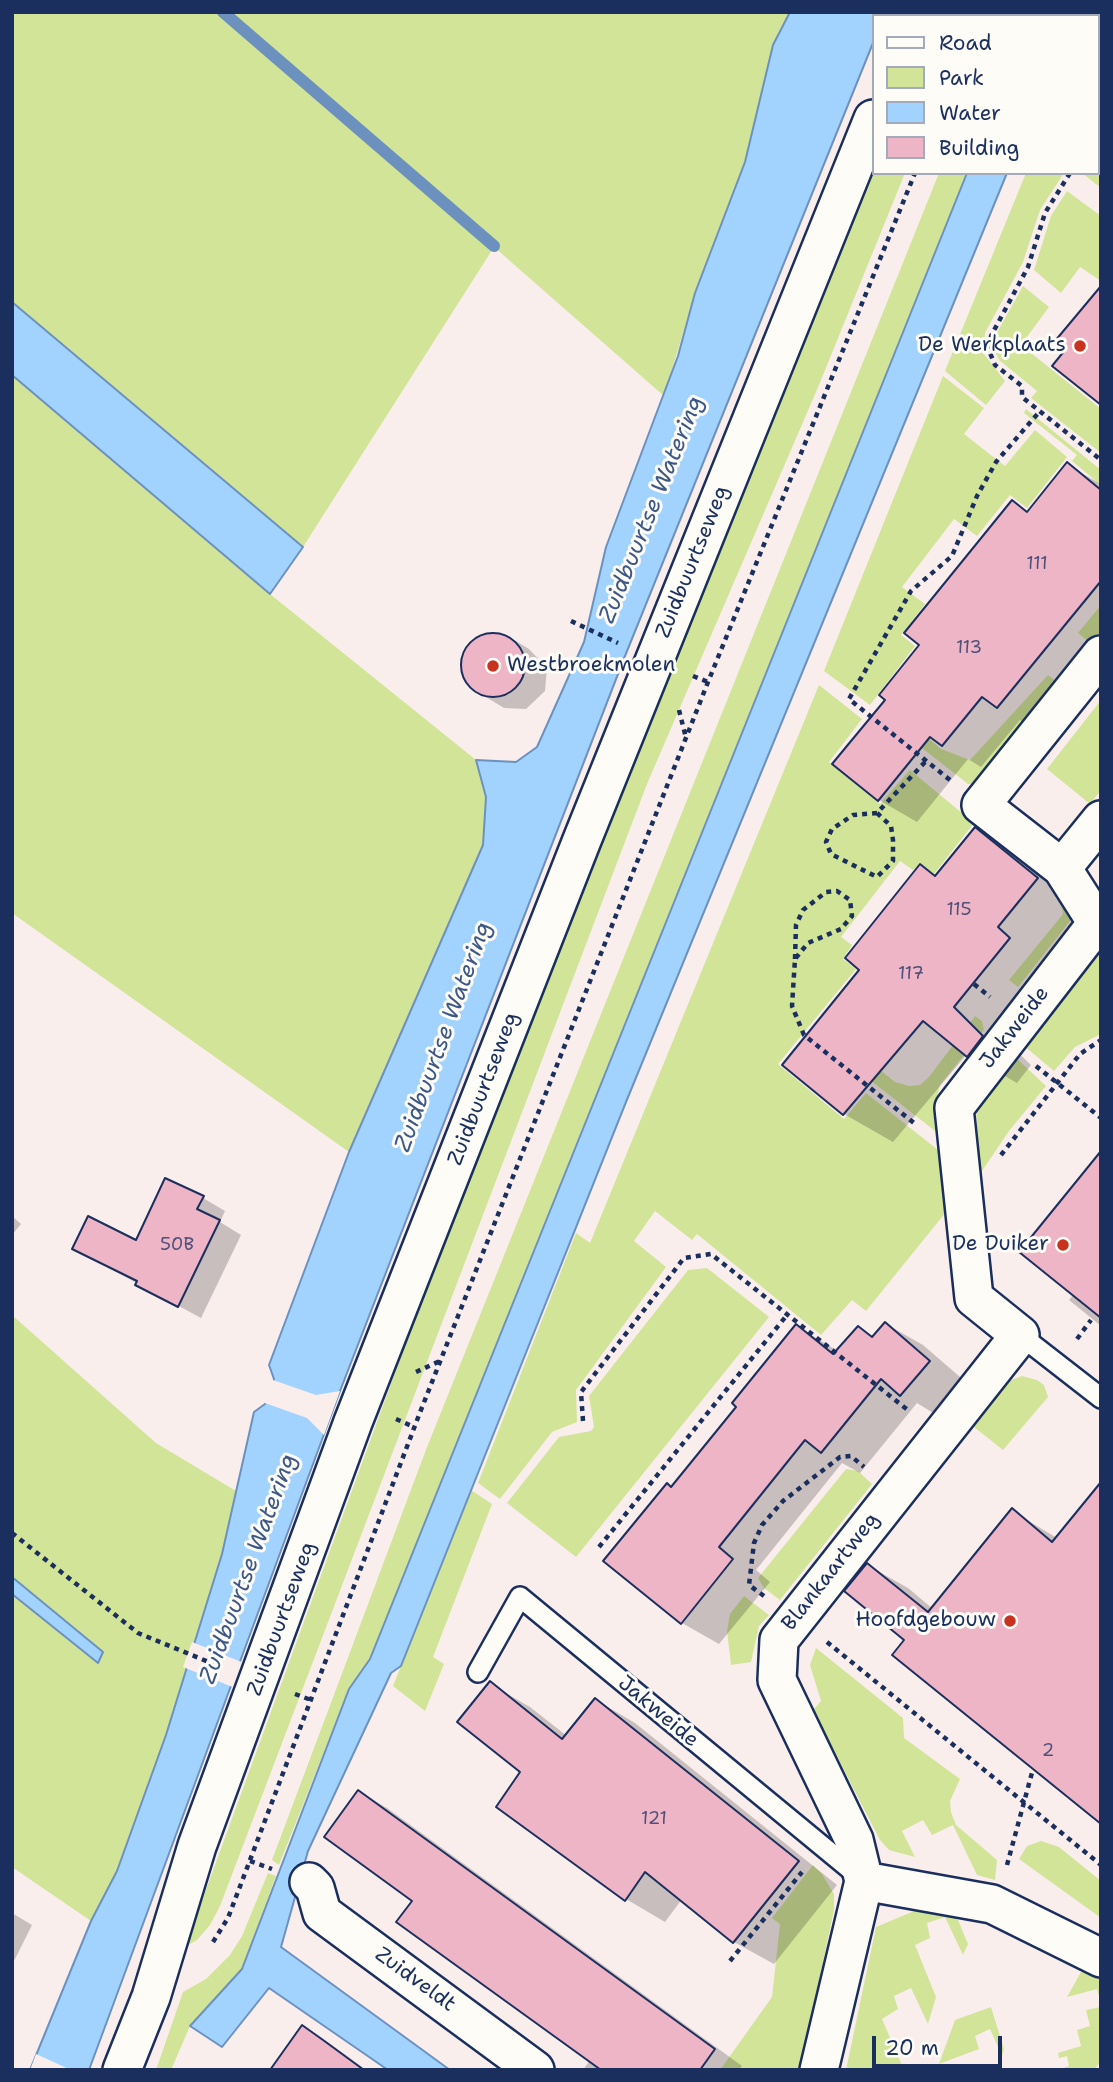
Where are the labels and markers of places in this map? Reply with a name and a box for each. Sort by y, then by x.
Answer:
place label: De Werkplaats [918,333,1066,359]
marker: De Werkplaats [1072,338,1088,354]
place label: Westbroekmolen [507,653,675,679]
marker: Westbroekmolen [485,658,501,674]
place label: De Duiker [952,1232,1049,1258]
marker: De Duiker [1055,1237,1071,1253]
place label: Hoofdgebouw [855,1608,996,1634]
marker: Hoofdgebouw [1002,1613,1018,1629]

